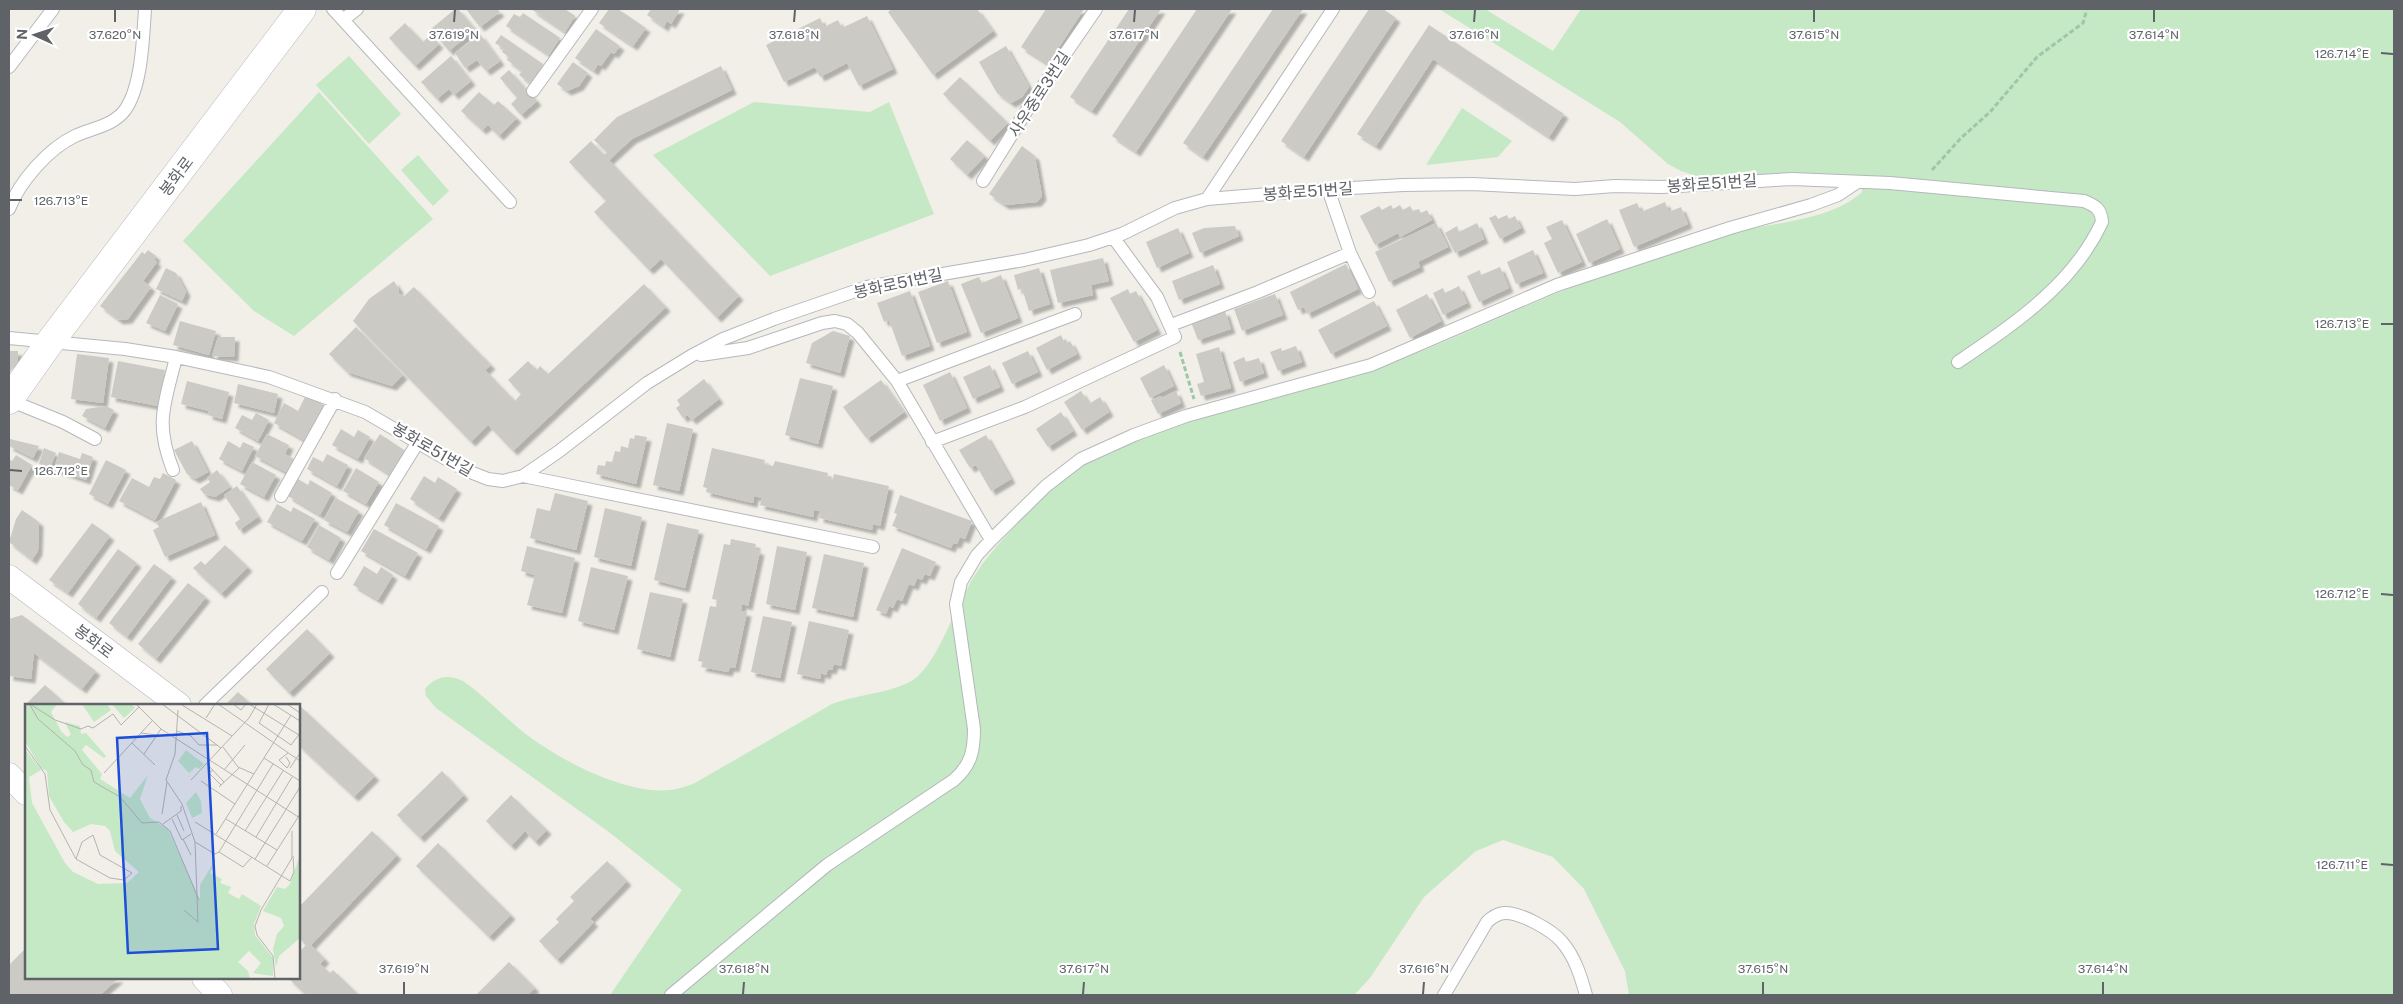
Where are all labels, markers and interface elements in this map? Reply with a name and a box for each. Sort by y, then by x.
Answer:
north arrow [10,10,60,60]
text: N [14,28,30,40]
text: 37.620°N [89,28,141,42]
text: 37.619°N [429,28,479,42]
text: 37.618°N [769,28,819,42]
text: 37.617°N [1109,28,1159,42]
text: 37.616°N [1449,28,1499,42]
text: 37.615°N [1789,28,1839,42]
text: 37.614°N [2129,28,2179,42]
text: 126.714°E [2315,47,2369,61]
street label: 사우중로3번길 [1005,48,1074,141]
street label: 봉화로 [156,153,197,200]
street label: 봉화로51번길 [1666,171,1758,196]
street label: 봉화로51번길 [1262,179,1354,204]
text: 126.713°E [34,194,88,208]
street label: 봉화로51번길 [852,265,944,302]
text: 126.713°E [2315,317,2369,331]
street label: 봉화로51번길 [389,419,477,480]
text: 126.712°E [34,464,88,478]
text: 126.712°E [2315,587,2369,601]
street label: 봉화로 [70,621,117,662]
inset map [25,704,300,979]
text: 126.711°E [2316,858,2368,872]
text: 37.619°N [379,962,429,976]
text: 37.618°N [719,962,769,976]
text: 37.617°N [1059,962,1109,976]
text: 37.616°N [1399,962,1449,976]
text: 37.615°N [1738,962,1788,976]
text: 37.614°N [2078,962,2128,976]

